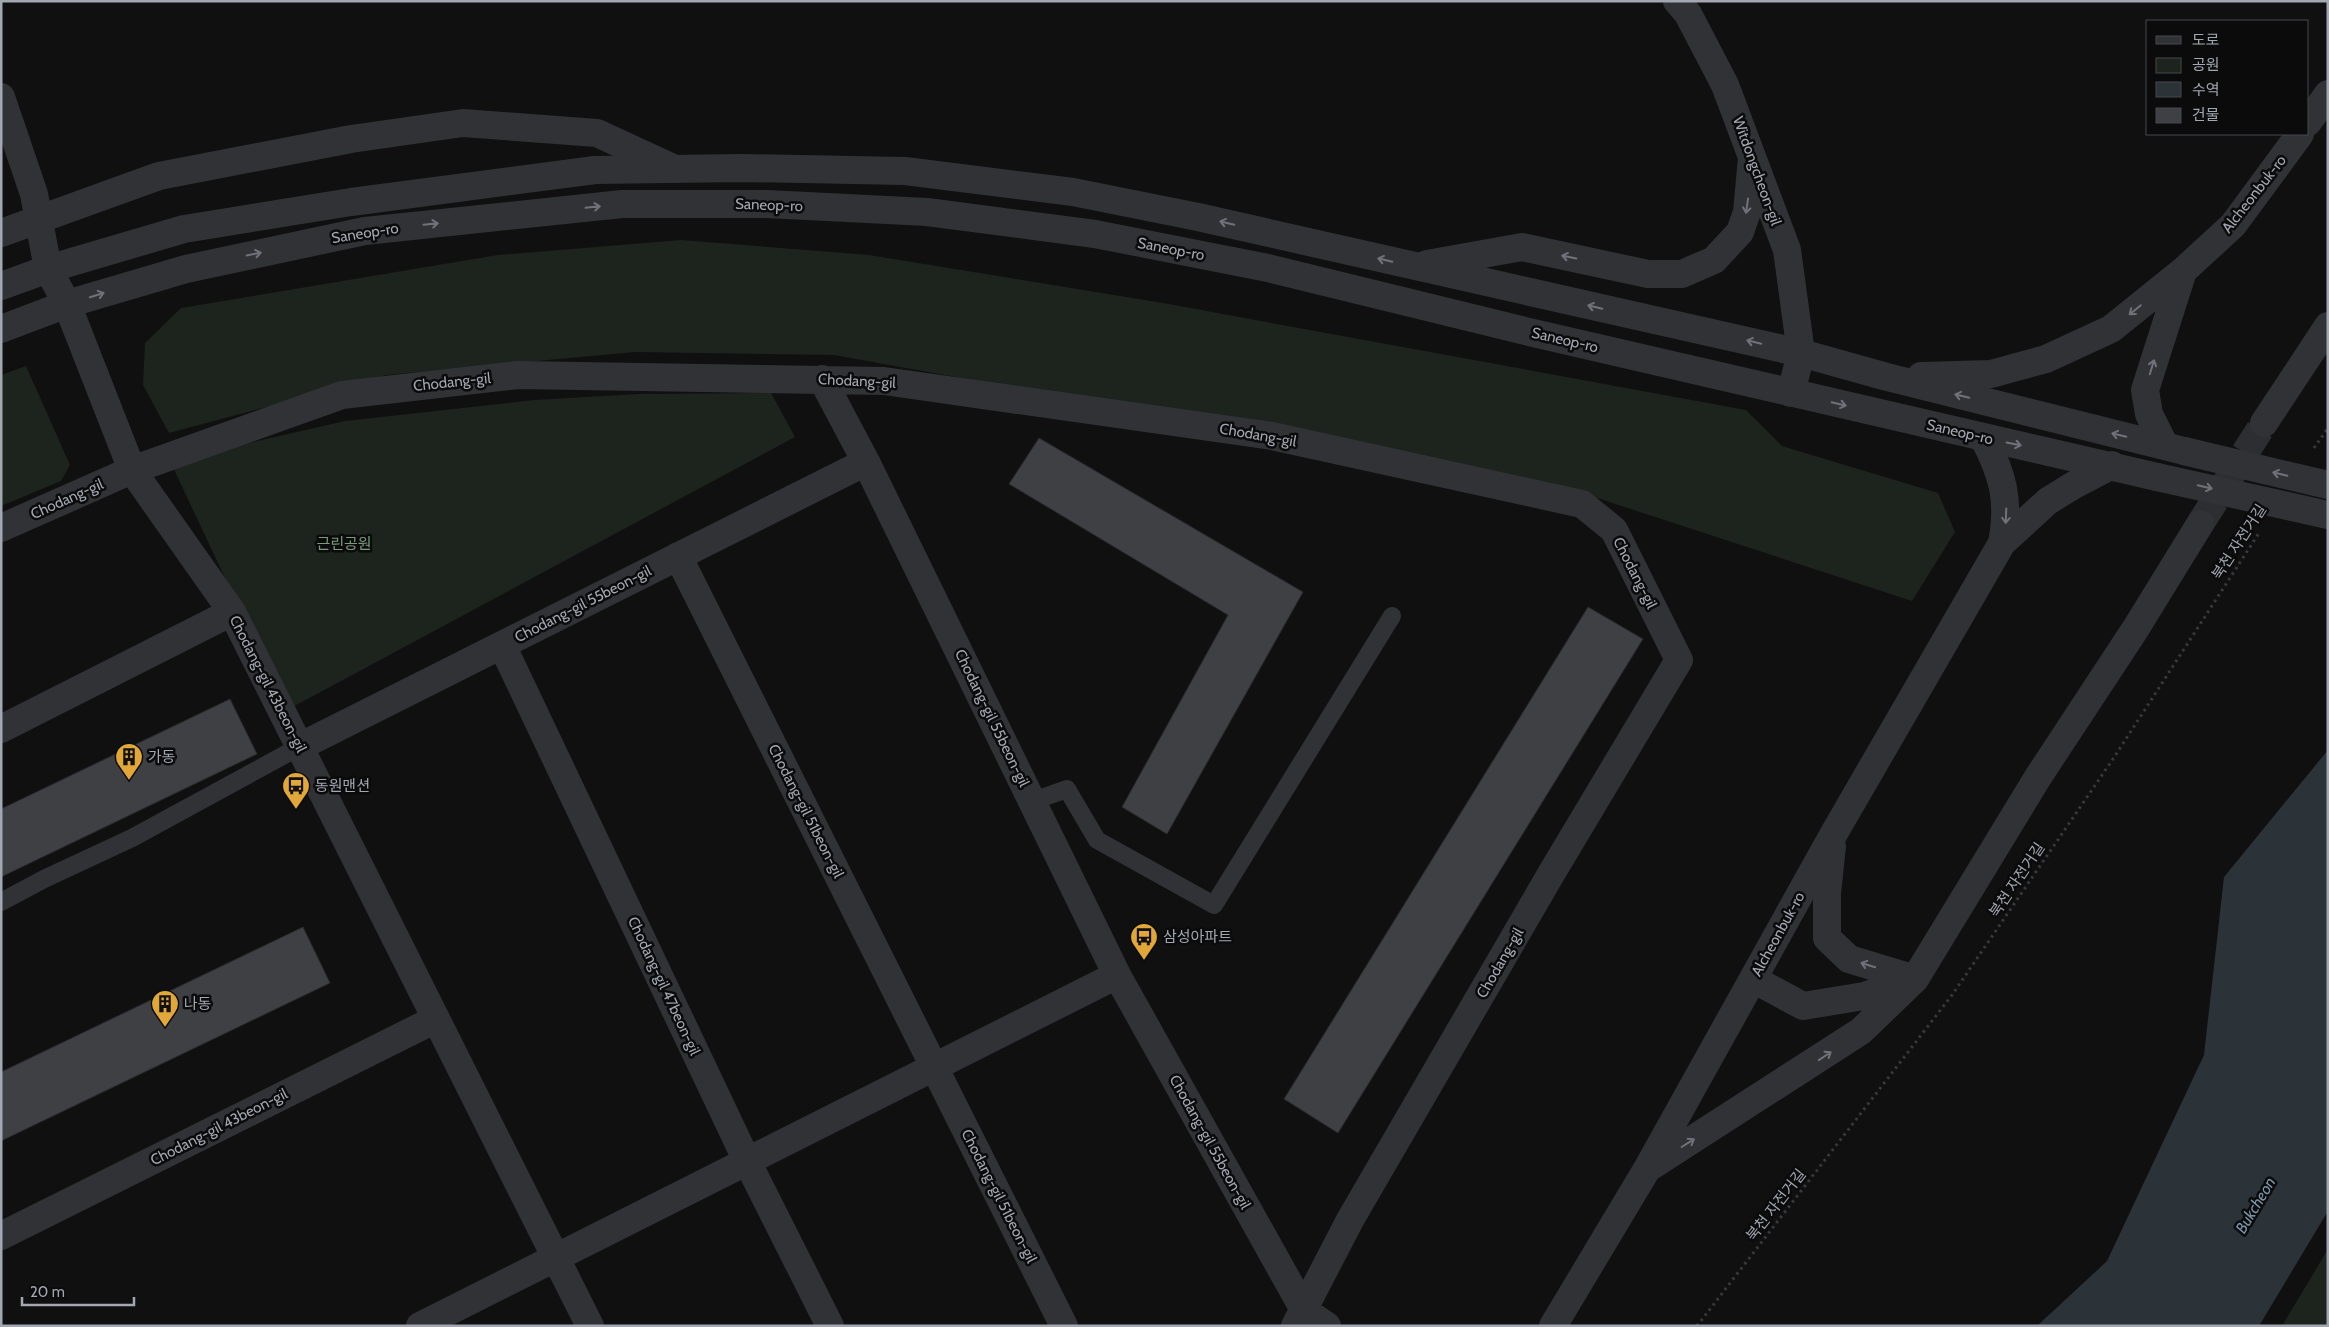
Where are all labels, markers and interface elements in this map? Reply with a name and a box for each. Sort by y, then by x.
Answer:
legend [2146,20,2309,135]
text: 도로 [2192,31,2220,49]
text: 공원 [2192,56,2220,74]
text: 수역 [2192,81,2220,99]
text: 건물 [2192,106,2220,124]
street label: Witdongcheon-gil [1729,114,1785,228]
street label: Alcheonbuk-ro [2218,152,2290,236]
street label: Saneop-ro [735,195,803,215]
one-way arrow [1742,198,1752,214]
one-way arrow [584,202,600,212]
one-way arrow [1219,218,1235,228]
street label: Saneop-ro [330,219,400,247]
one-way arrow [423,219,439,229]
street label: Saneop-ro [1136,234,1206,264]
one-way arrow [245,249,261,259]
one-way arrow [1561,252,1577,261]
one-way arrow [1378,254,1394,264]
one-way arrow [88,290,104,300]
one-way arrow [1588,302,1604,311]
one-way arrow [2128,305,2141,316]
street label: Saneop-ro [1530,324,1600,356]
one-way arrow [1746,337,1762,346]
one-way arrow [2147,359,2157,375]
street label: Chodang-gil [412,369,492,395]
street label: Chodang-gil [818,370,897,392]
one-way arrow [1954,391,1970,400]
one-way arrow [1830,400,1846,409]
street label: Saneop-ro [1925,416,1995,448]
street label: Chodang-gil [1218,419,1298,451]
one-way arrow [2112,430,2128,439]
one-way arrow [2006,440,2022,449]
one-way arrow [2273,469,2289,478]
street label: Chodang-gil [28,475,107,523]
one-way arrow [2196,483,2212,492]
street label: 북천 자전거길 [2208,501,2270,583]
one-way arrow [2001,508,2011,524]
street label: Chodang-gil [1609,534,1661,612]
park label: 근린공원 [316,535,372,553]
street label: Chodang-gil 55beon-gil [512,562,655,646]
street label: Chodang-gil 43beon-gil [226,612,311,756]
street label: Chodang-gil 55beon-gil [951,646,1033,790]
street label: Chodang-gil 51beon-gil [764,741,848,881]
building icon: 가동 [114,742,144,781]
place label: 가동 [148,748,176,766]
bus stop icon: 동원맨션 [281,771,311,810]
place label: 동원맨션 [315,777,370,795]
street label: 북천 자전거길 [1985,839,2049,921]
street label: Alcheonbuk-ro [1747,889,1809,979]
street label: Chodang-gil 47beon-gil [624,914,704,1059]
bus stop icon: 삼성아파트 [1129,922,1159,961]
street label: Chodang-gil [1473,924,1527,1001]
place label: 삼성아파트 [1163,928,1232,946]
one-way arrow [1861,959,1877,969]
building icon: 나동 [150,989,180,1028]
place label: 나동 [184,995,212,1013]
one-way arrow [1818,1051,1832,1061]
street label: Chodang-gil 55beon-gil [1166,1072,1255,1213]
street label: Chodang-gil 43beon-gil [147,1084,291,1169]
street label: Chodang-gil 51beon-gil [957,1126,1041,1266]
one-way arrow [1681,1138,1695,1148]
street label: 북천 자전거길 [1742,1166,1810,1244]
water label: Bukcheon [2231,1174,2280,1237]
scale bar [22,1274,135,1306]
text: 20 m [30,1283,65,1301]

